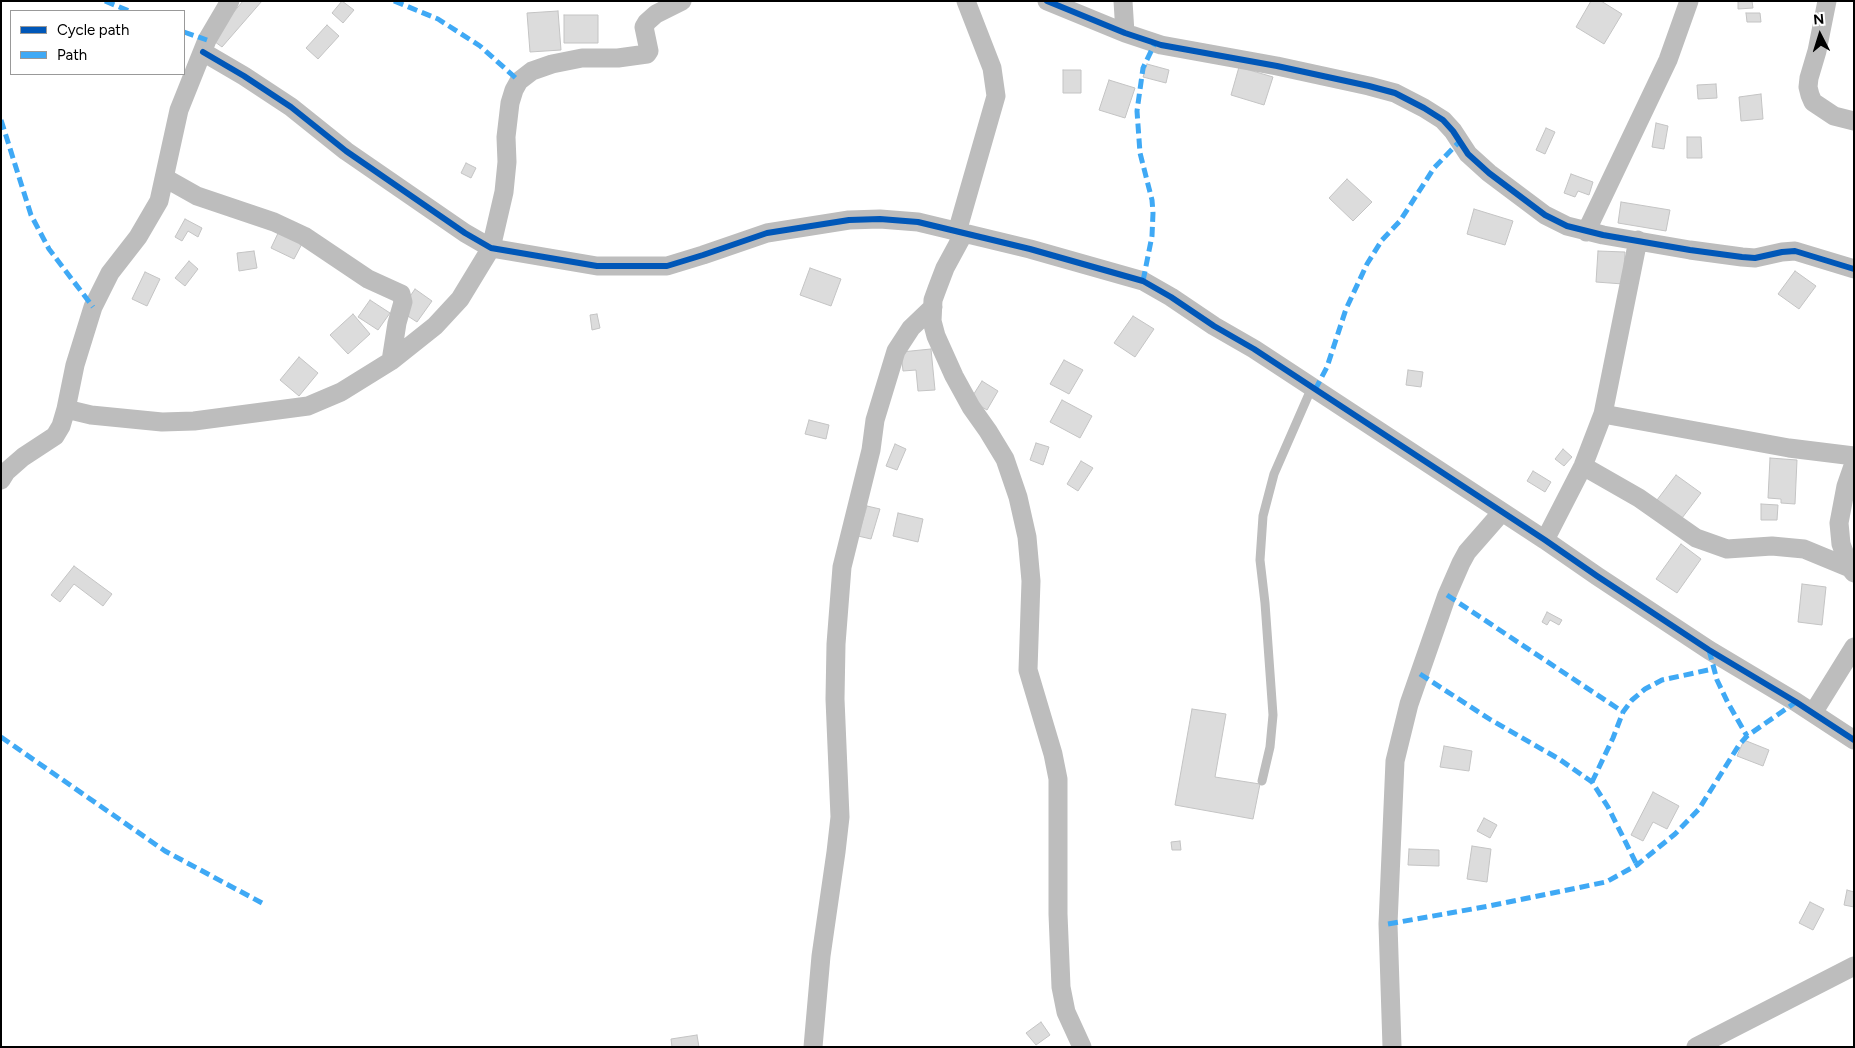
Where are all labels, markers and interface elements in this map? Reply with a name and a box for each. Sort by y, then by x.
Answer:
legend [10,10,185,75]
north arrow [1795,10,1845,60]
text: N [1813,11,1825,28]
text: Cycle path [57,21,129,39]
text: Path [57,46,87,64]

